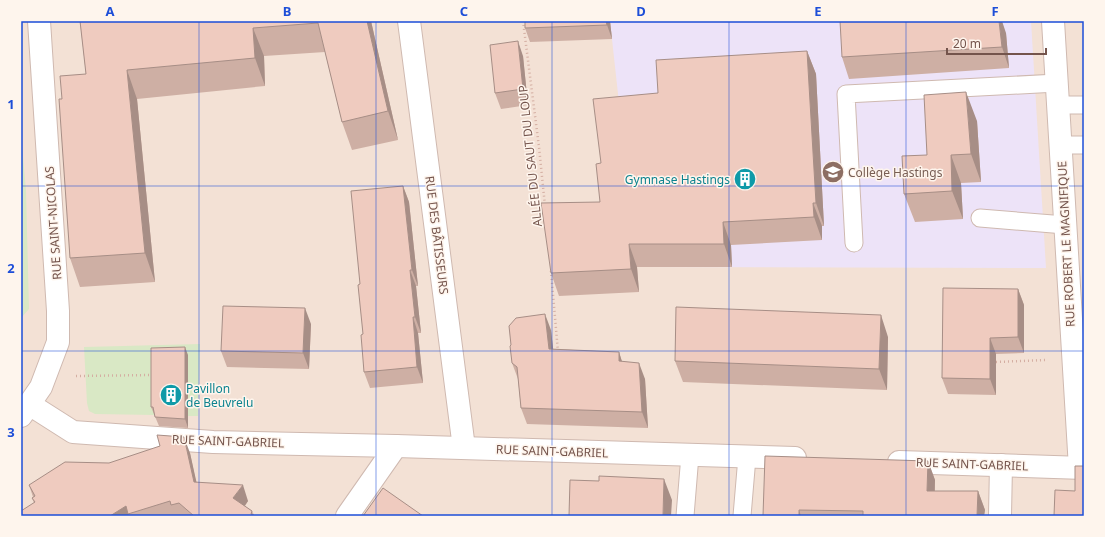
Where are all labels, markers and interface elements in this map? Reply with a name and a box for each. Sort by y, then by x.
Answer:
text: A [106,2,115,20]
text: B [283,2,291,20]
text: C [460,2,468,20]
text: D [636,2,646,20]
text: E [814,2,822,20]
text: F [991,2,999,20]
scale bar [947,30,1046,56]
text: 20 m [953,35,981,52]
street label: ALLÉE DU SAUT DU LOUP [514,84,546,228]
text: 1 [7,95,15,113]
school or university icon: Collège Hastings [820,159,846,185]
street label: RUE ROBERT LE MAGNIFIQUE [1053,161,1079,327]
place label: Collège Hastings [848,164,943,181]
street label: RUE SAINT-NICOLAS [41,165,65,280]
building icon: Gymnase Hastings [732,166,758,192]
place label: Gymnase Hastings [625,171,730,188]
street label: RUE DES BÂTISSEURS [421,175,453,296]
text: 2 [7,259,15,277]
place label: Pavillon de Beuvrelu [186,380,253,411]
building icon: Pavillon de Beuvrelu [158,382,184,408]
text: 3 [7,423,15,441]
street label: RUE SAINT-GABRIEL [172,431,284,451]
street label: RUE SAINT-GABRIEL [496,441,608,461]
street label: RUE SAINT-GABRIEL [916,454,1028,474]

